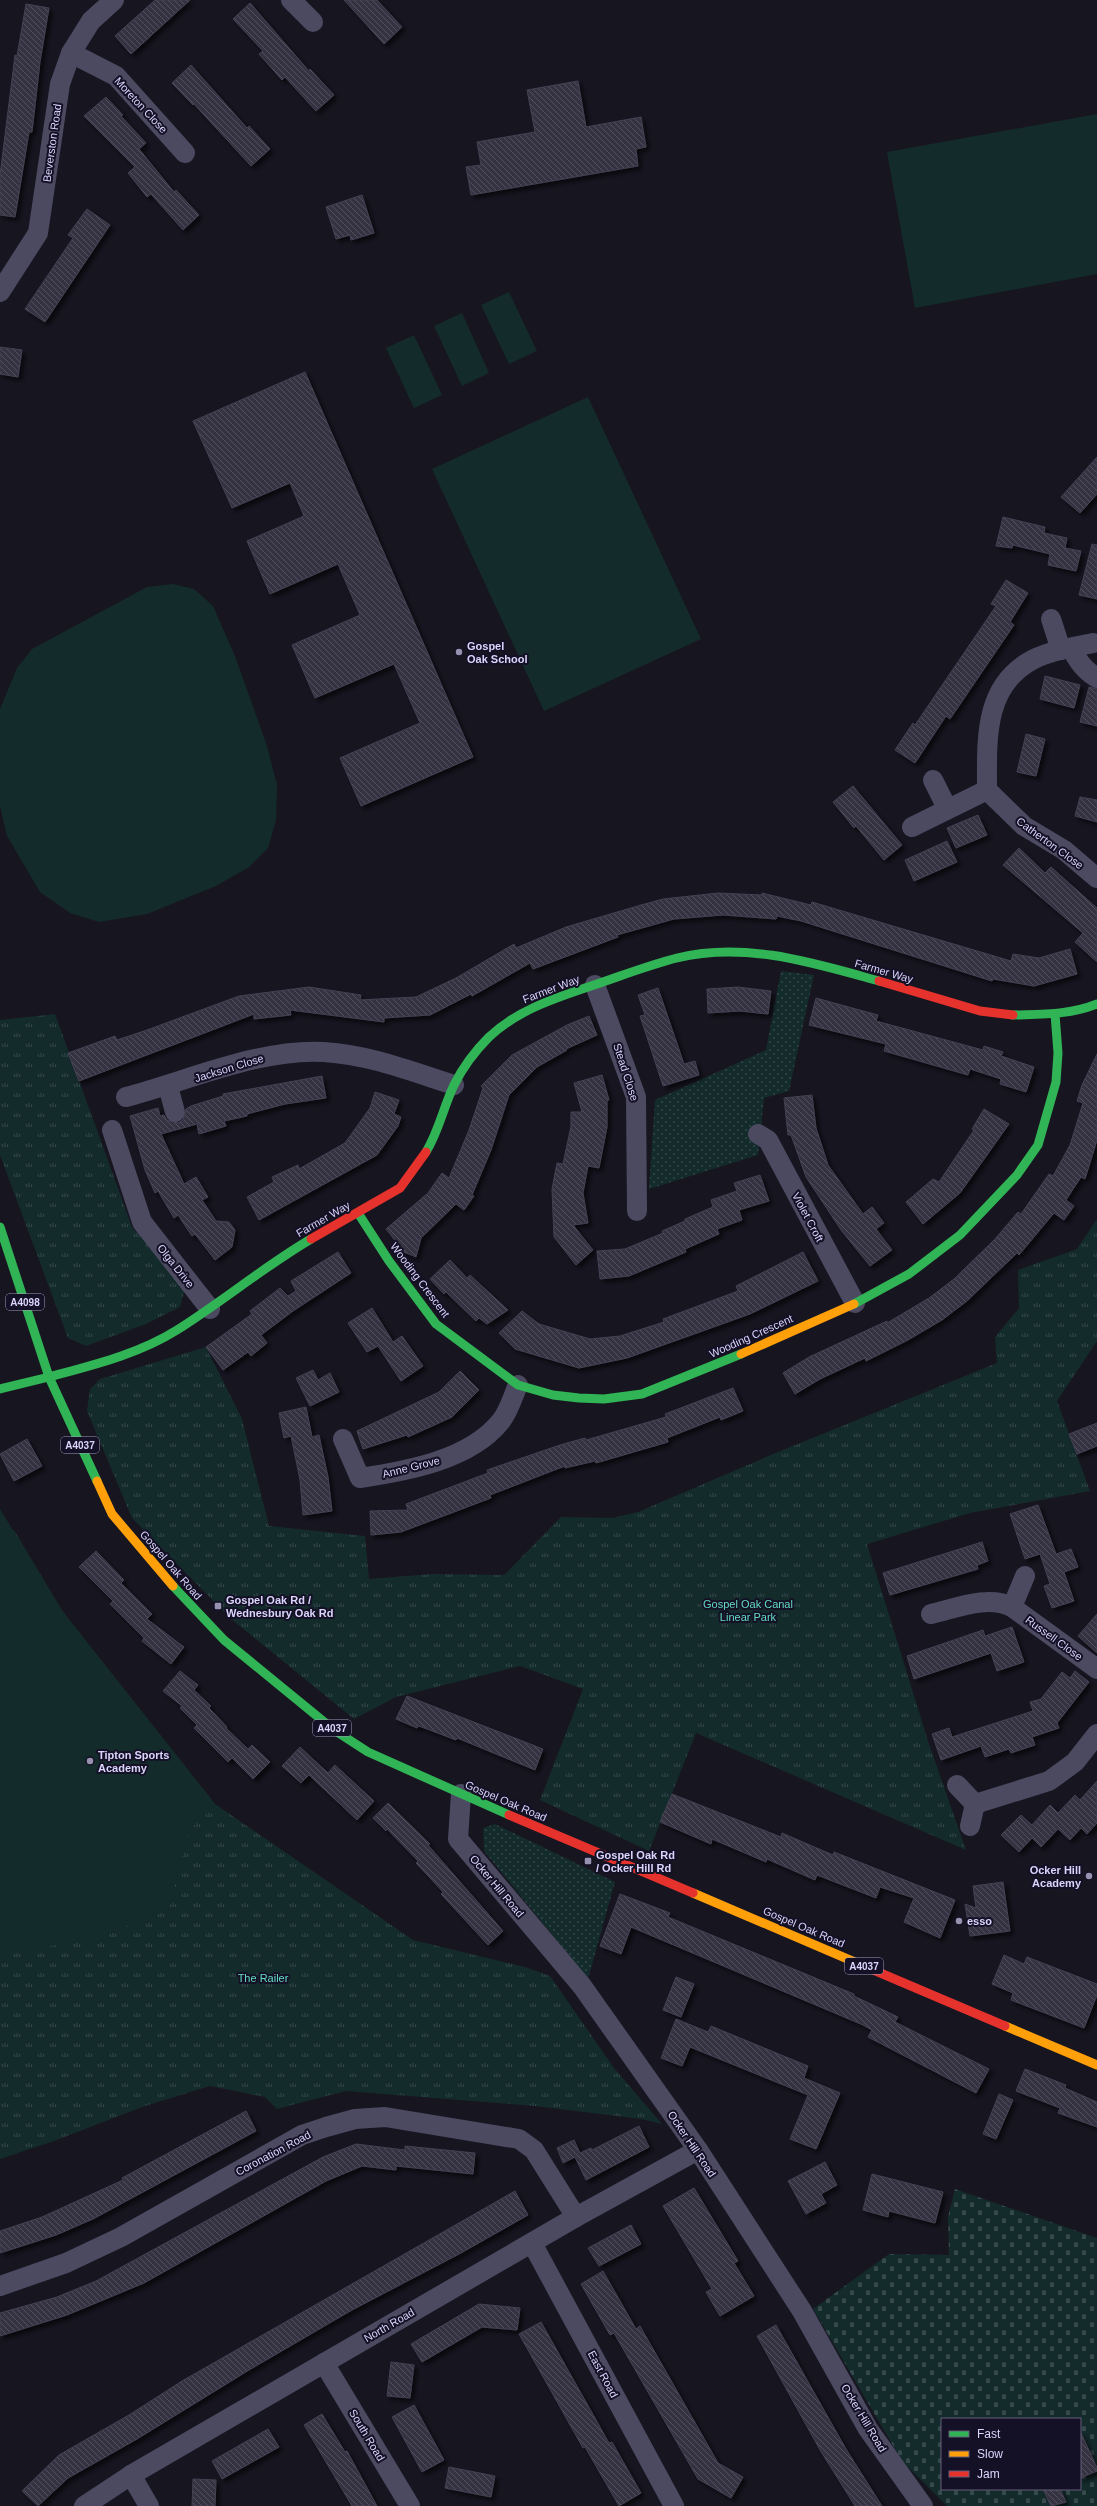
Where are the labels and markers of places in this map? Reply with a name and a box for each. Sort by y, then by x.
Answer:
place label: Gospel Oak School [467,640,528,665]
marker: Gospel Oak School [454,647,464,657]
place label: Gospel Oak Rd / Wednesbury Oak Rd [226,1594,333,1619]
marker: Gospel Oak Rd / Wednesbury Oak Rd [213,1601,223,1611]
place label: Tipton Sports Academy [98,1749,169,1774]
marker: Tipton Sports Academy [85,1756,95,1766]
place label: Gospel Oak Rd / Ocker Hill Rd [596,1849,675,1874]
marker: Gospel Oak Rd / Ocker Hill Rd [583,1856,593,1866]
place label: Ocker Hill Academy [1030,1864,1082,1889]
marker: Ocker Hill Academy [1084,1871,1094,1881]
place label: esso [967,1915,992,1927]
marker: esso [954,1916,964,1926]

